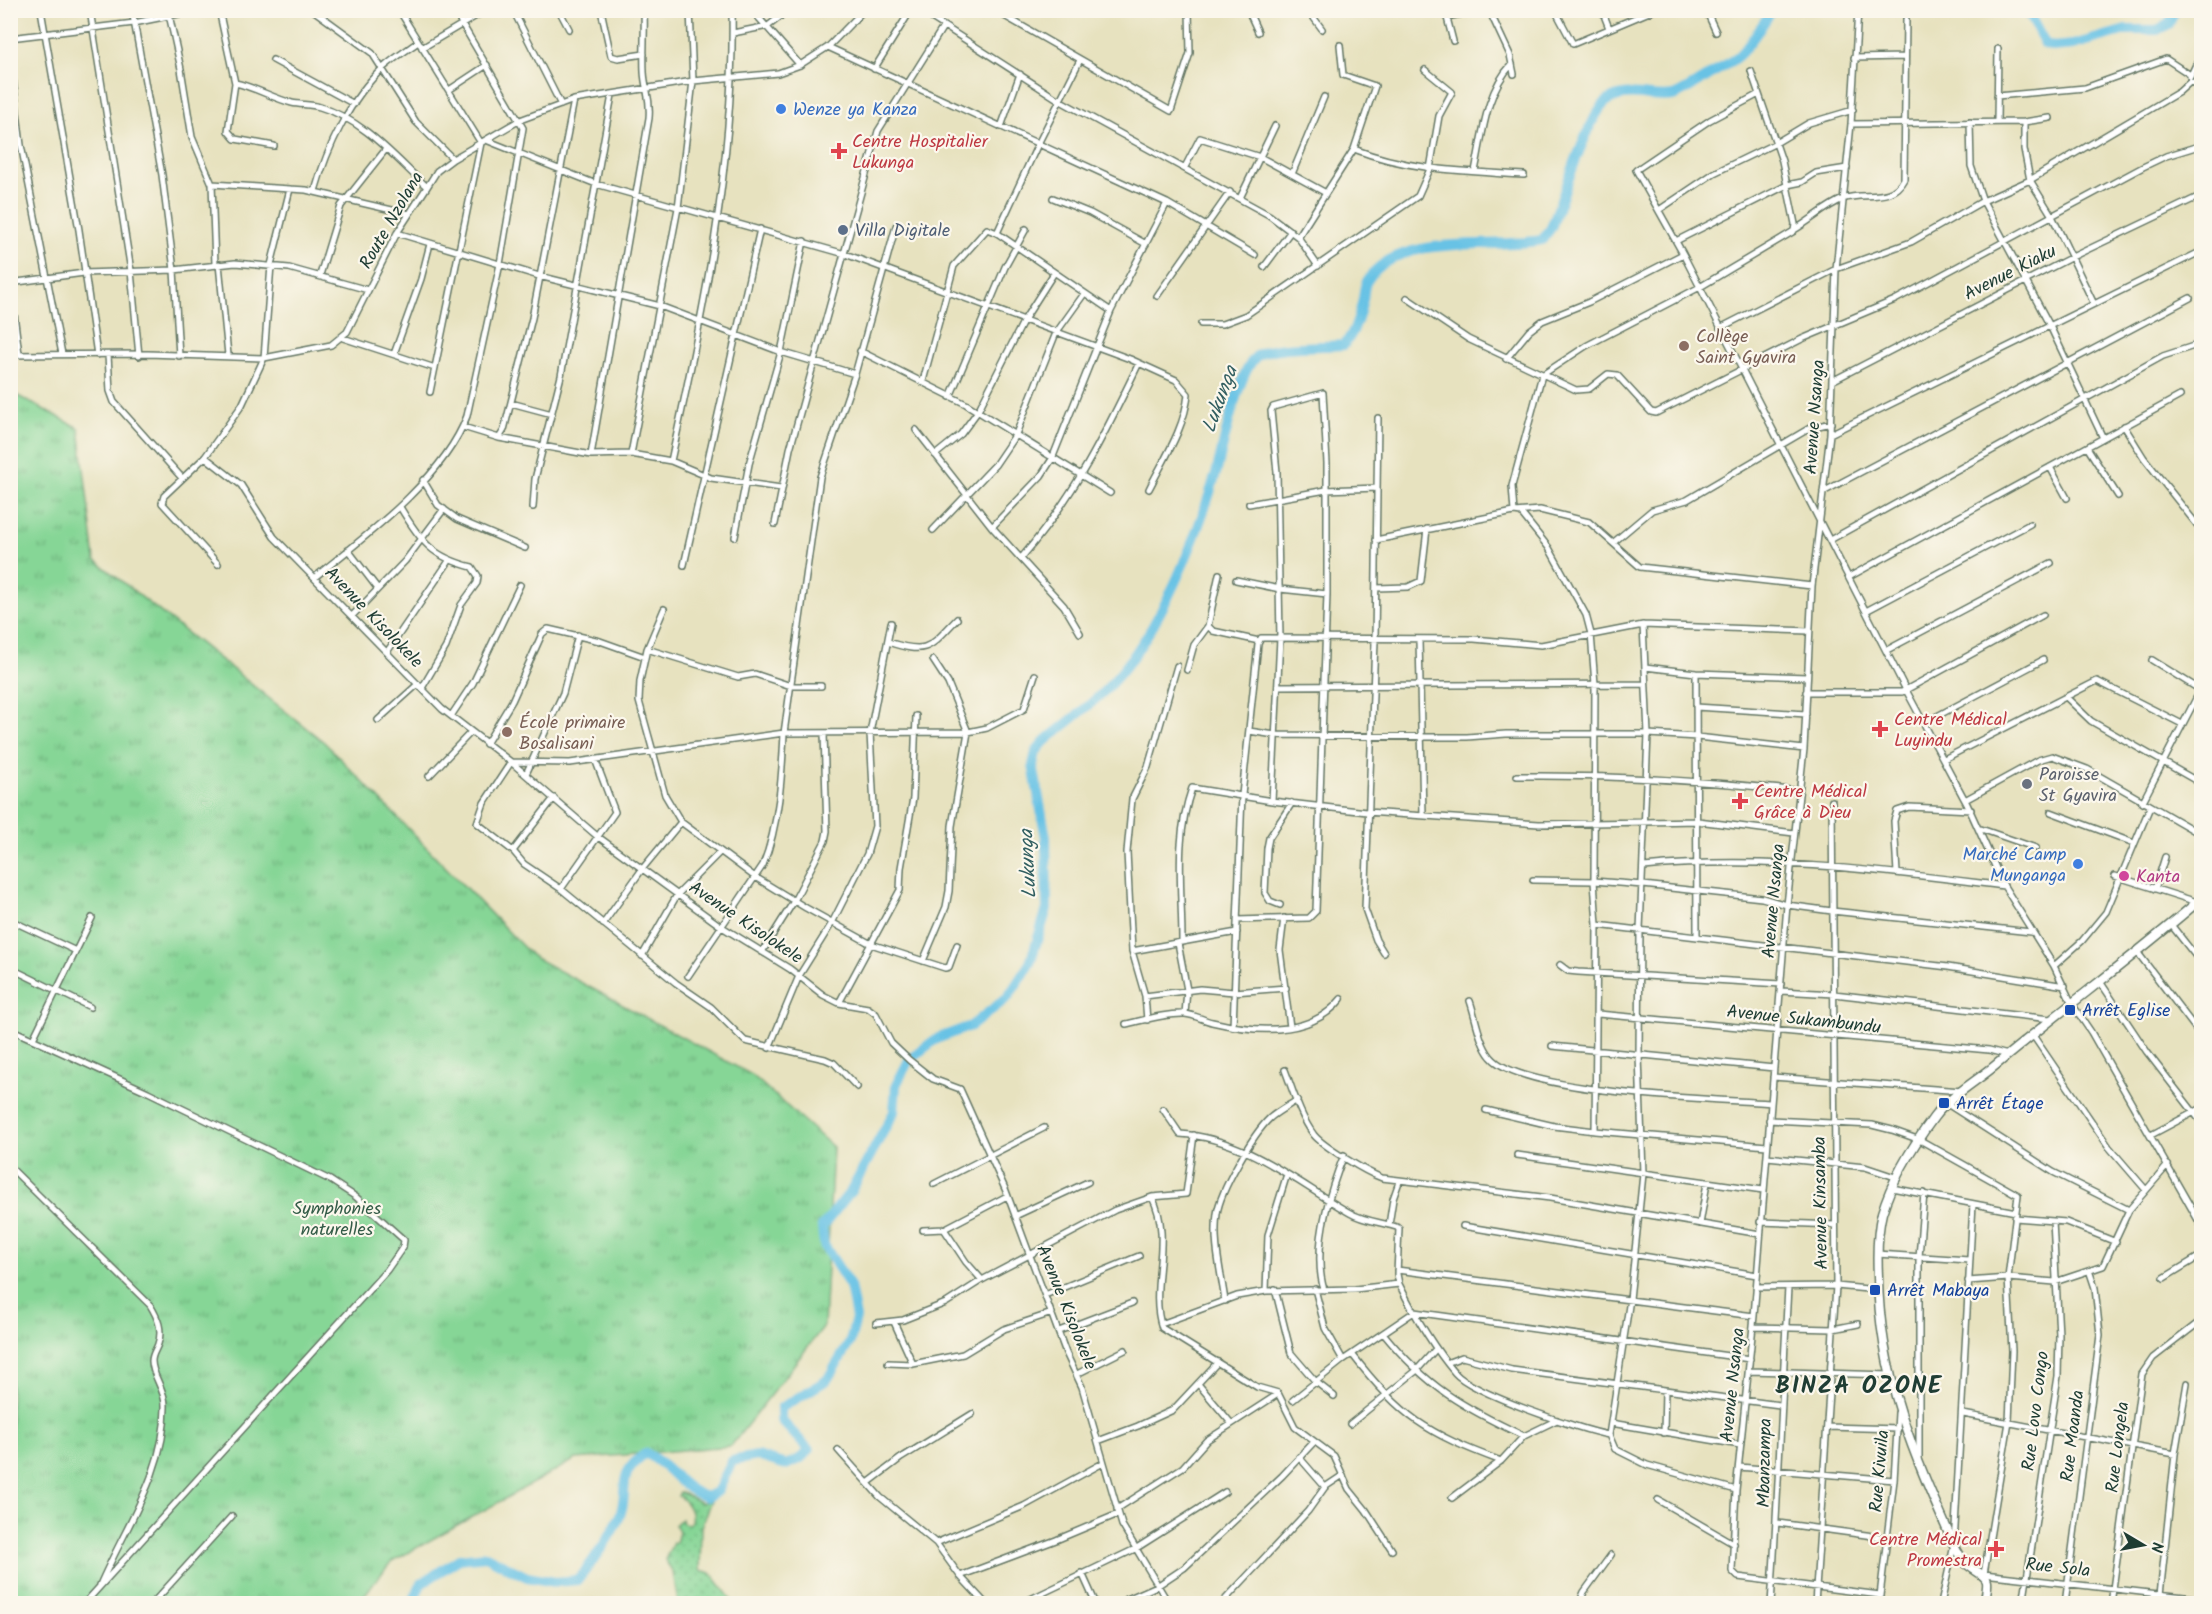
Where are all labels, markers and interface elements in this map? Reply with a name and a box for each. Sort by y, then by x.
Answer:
place label: Wenze ya Kanza [793,96,917,125]
marker: Wenze ya Kanza [774,102,788,116]
place label: Centre Hospitalier Lukunga [852,128,989,178]
marker: Centre Hospitalier Lukunga [830,142,848,160]
street label: Route Nzolana [353,166,432,275]
place label: Villa Digitale [855,217,950,246]
marker: Villa Digitale [836,223,850,237]
street label: Avenue Kiaku [1959,237,2062,309]
place label: Collège Saint Gyavira [1696,323,1796,373]
marker: Collège Saint Gyavira [1677,339,1691,353]
street label: Avenue Nsanga [1797,359,1834,476]
water label: Lukunga [1194,360,1248,438]
street label: Avenue Kisolokele [316,560,429,676]
place label: Centre Médical Luyindu [1894,706,2008,756]
place label: École primaire Bosalisani [519,709,625,759]
marker: Centre Médical Luyindu [1871,720,1889,738]
marker: École primaire Bosalisani [500,725,514,739]
place label: Paroisse St Gyavira [2039,761,2117,811]
marker: Paroisse St Gyavira [2020,777,2034,791]
place label: Centre Médical Grâce à Dieu [1754,778,1868,828]
marker: Centre Médical Grâce à Dieu [1731,792,1749,810]
water label: Lukunga [1011,827,1047,899]
place label: Marché Camp Munganga [1962,841,2066,891]
street label: Avenue Nsanga [1755,843,1794,960]
marker: Marché Camp Munganga [2071,857,2085,871]
place label: Kanta [2136,863,2180,892]
marker: Kanta [2117,869,2131,883]
street label: Avenue Kisolokele [682,874,808,972]
place label: Arrêt Eglise [2082,997,2170,1026]
street label: Avenue Sukambundu [1725,998,1883,1043]
marker: Arrêt Eglise [2063,1003,2077,1017]
place label: Arrêt Étage [1956,1090,2044,1119]
marker: Arrêt Étage [1937,1096,1951,1110]
street label: Avenue Kinsamba [1806,1136,1837,1270]
park label: Symphonies naturelles [293,1195,382,1245]
street label: Avenue Kisolokele [1027,1241,1104,1374]
place label: Arrêt Mabaya [1887,1277,1989,1306]
marker: Arrêt Mabaya [1868,1283,1882,1297]
street label: Avenue Nsanga [1713,1326,1754,1444]
street label: Rue Lovo Congo [2015,1350,2058,1473]
district label: BINZA OZONE [1775,1367,1943,1406]
street label: Rue Moanda [2053,1389,2094,1484]
street label: Rue Longela [2099,1400,2138,1494]
street label: Mbanzampa [1750,1418,1781,1508]
street label: Rue Kivuila [1862,1429,1899,1514]
north arrow [2113,1515,2173,1575]
place label: Centre Médical Promestra [1869,1526,1983,1576]
marker: Centre Médical Promestra [1987,1540,2005,1558]
text: N [2143,1540,2169,1554]
street label: Rue Sola [2024,1551,2092,1586]

